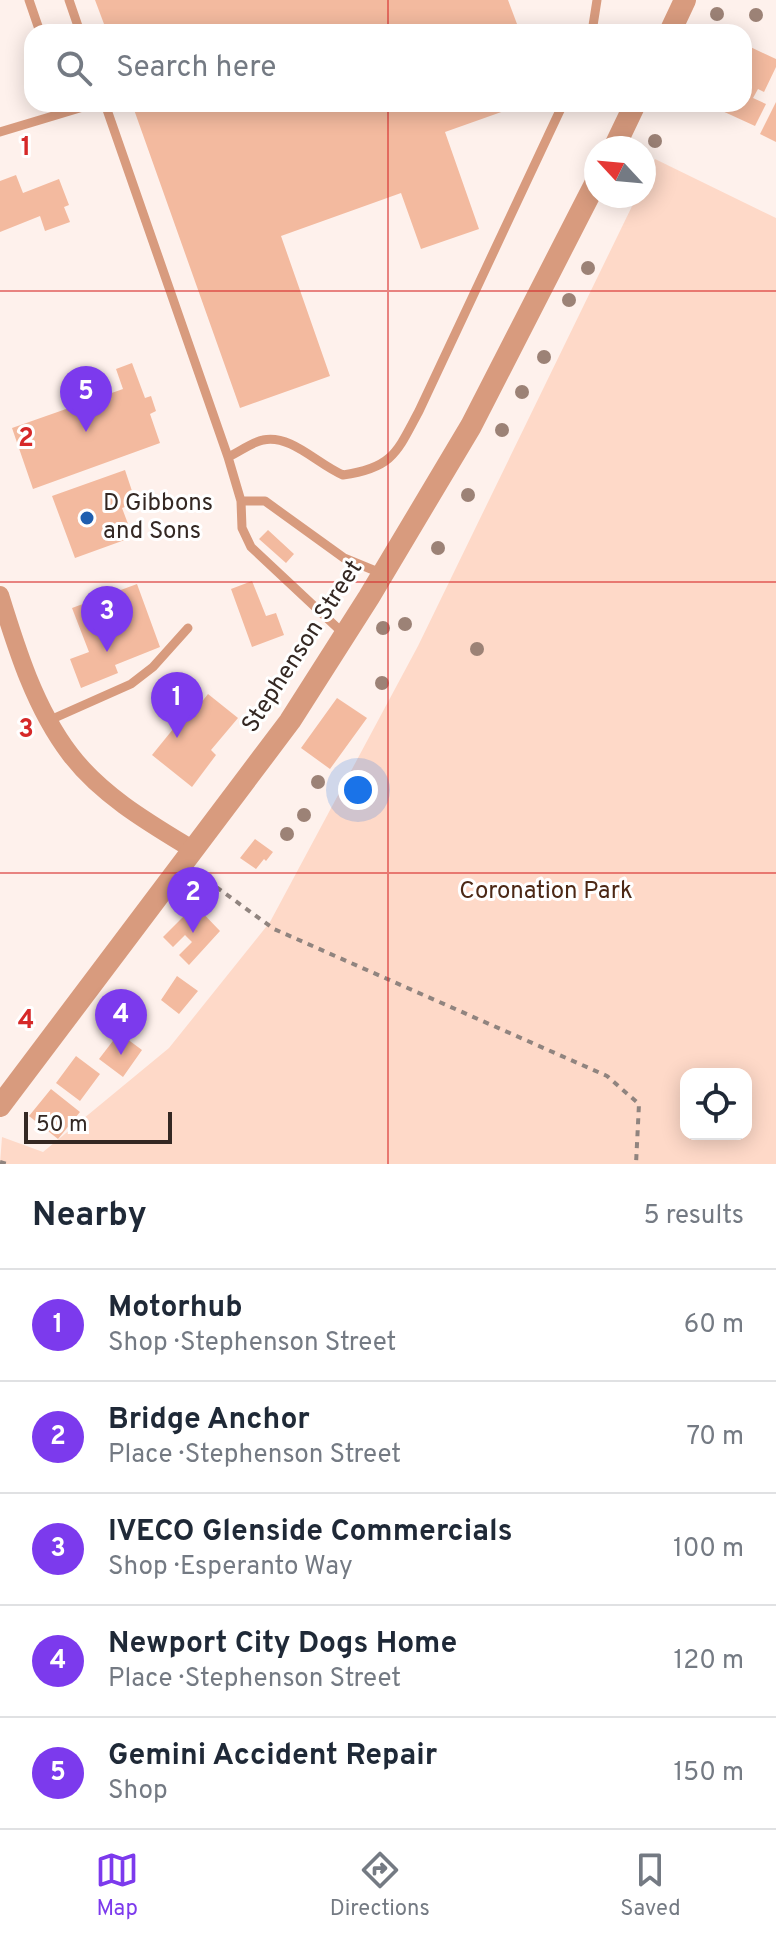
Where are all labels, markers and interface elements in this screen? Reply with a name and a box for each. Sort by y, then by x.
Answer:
search box [24,24,752,112]
icon: search [52,46,96,90]
text: Search here [116,50,276,87]
text: 1 [21,132,31,165]
north arrow [584,136,656,208]
pin: 5 [60,366,112,432]
text: 2 [18,423,34,456]
place label: D Gibbons and Sons [103,489,213,547]
marker: D Gibbons and Sons [78,509,96,527]
street label: Stephenson Street [236,555,370,739]
pin: 3 [81,586,133,652]
pin: 1 [151,672,203,738]
text: 3 [18,714,34,747]
your location [338,770,378,810]
pin: 2 [167,867,219,933]
park label: Coronation Park [459,877,633,907]
pin: 4 [95,989,147,1055]
text: 4 [18,1005,34,1038]
map controls [680,1068,752,1140]
button: locate [680,1068,752,1140]
scale bar [24,1108,172,1144]
text: 50 m [36,1112,88,1139]
text: Nearby [32,1195,147,1238]
text: 5 results [643,1200,744,1233]
text: Motorhub [108,1290,243,1327]
text: 1 [53,1309,63,1342]
text: 60 m [684,1309,744,1342]
text: Shop · Stephenson Street [108,1327,396,1360]
text: Bridge Anchor [108,1402,310,1439]
text: 2 [50,1421,66,1454]
text: 70 m [686,1421,744,1454]
text: Place · Stephenson Street [108,1439,401,1472]
text: IVECO Glenside Commercials [108,1514,513,1551]
text: 3 [50,1533,66,1566]
text: 100 m [673,1533,744,1566]
text: Shop · Esperanto Way [108,1551,353,1584]
text: Newport City Dogs Home [108,1626,457,1663]
text: 4 [50,1645,66,1678]
text: 120 m [674,1645,744,1678]
text: Place · Stephenson Street [108,1663,401,1696]
text: Gemini Accident Repair [108,1738,437,1775]
text: 5 [50,1757,66,1790]
text: 150 m [673,1757,744,1790]
text: Shop [108,1775,168,1808]
tab: Map [95,1848,139,1923]
tab: Directions [330,1848,430,1923]
tab: Saved [620,1848,681,1923]

